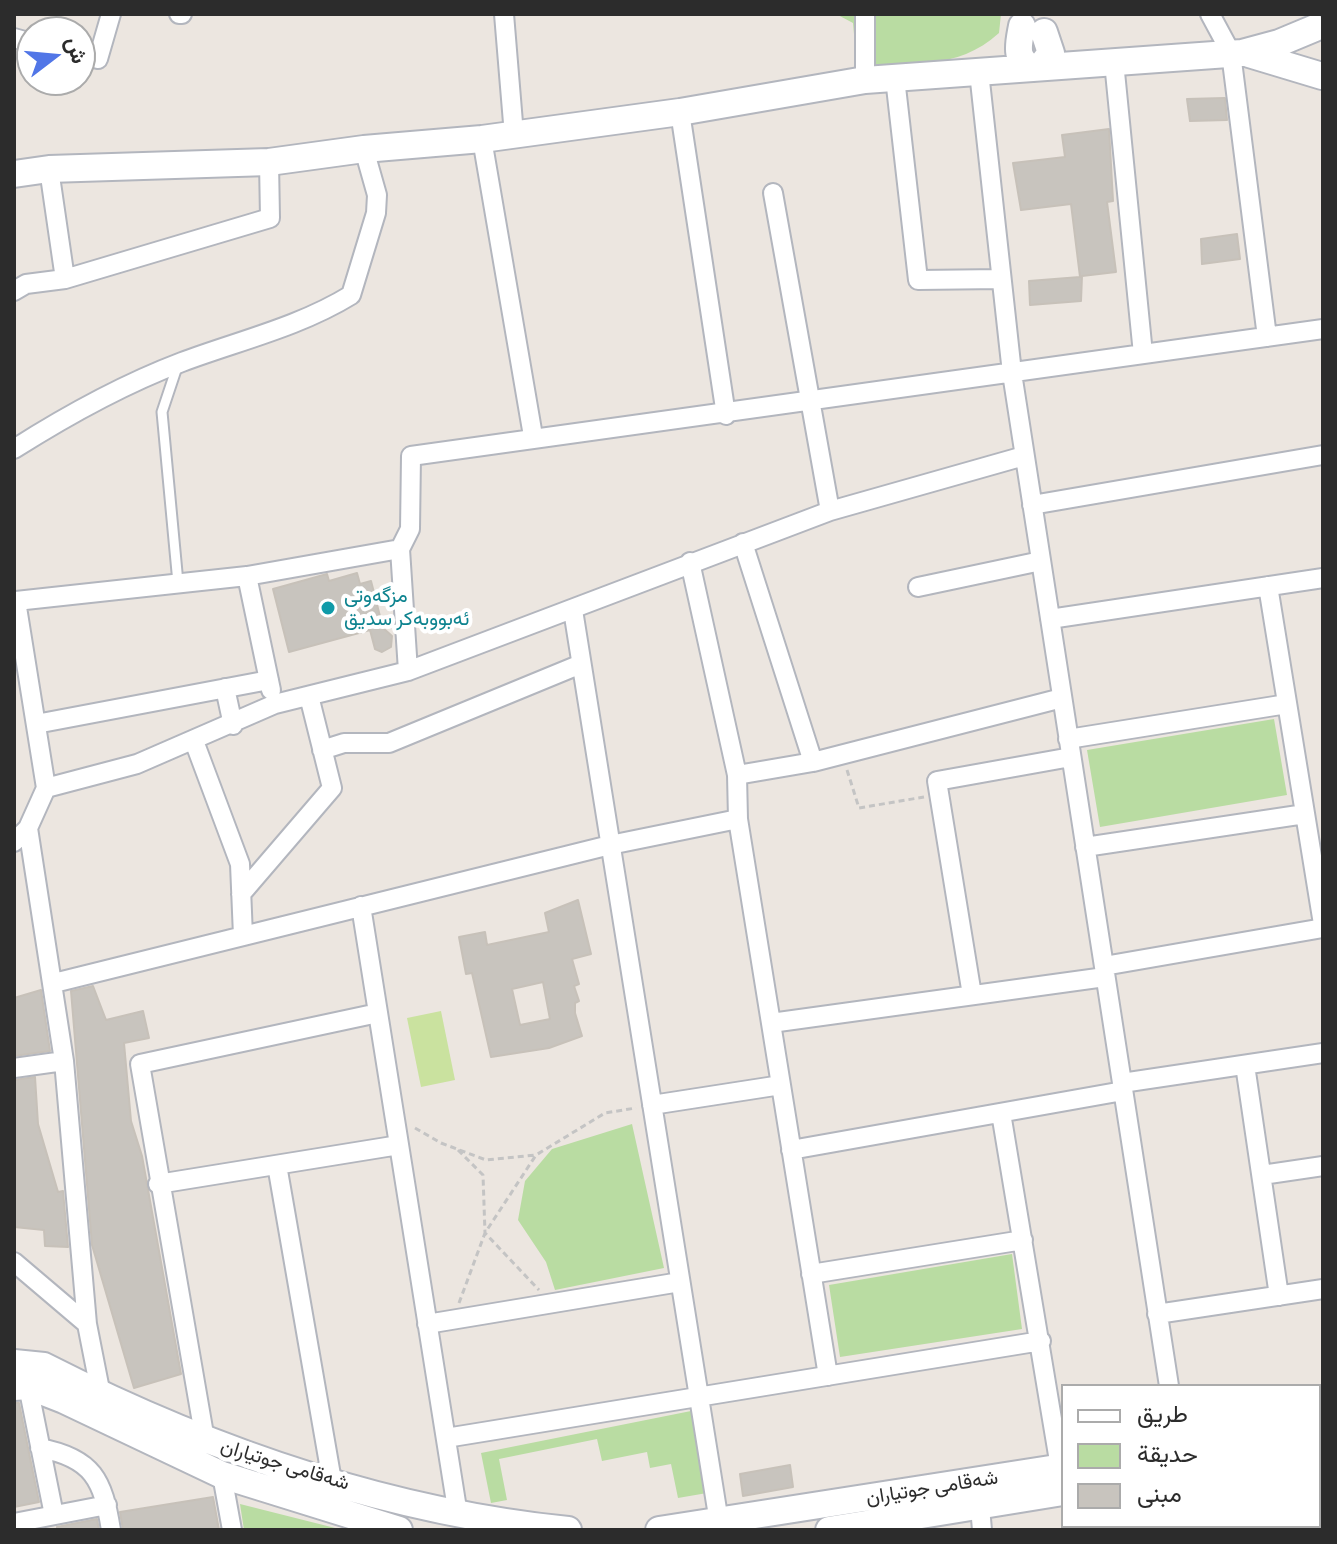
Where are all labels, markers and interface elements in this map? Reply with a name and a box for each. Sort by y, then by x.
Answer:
north arrow [16,16,96,96]
text: ش [60,33,94,67]
place label: مزگەوتی ئەبووبەکر سدیق [344,584,469,631]
marker: مزگەوتی ئەبووبەکر سدیق [319,599,337,617]
legend [1061,1384,1321,1528]
text: طريق [1137,1398,1188,1429]
street label: شەقامی جوتیاران [218,1434,352,1496]
text: حديقة [1137,1438,1198,1469]
street label: شەقامی جوتیاران [864,1466,1000,1510]
text: مبنى [1137,1478,1182,1509]

